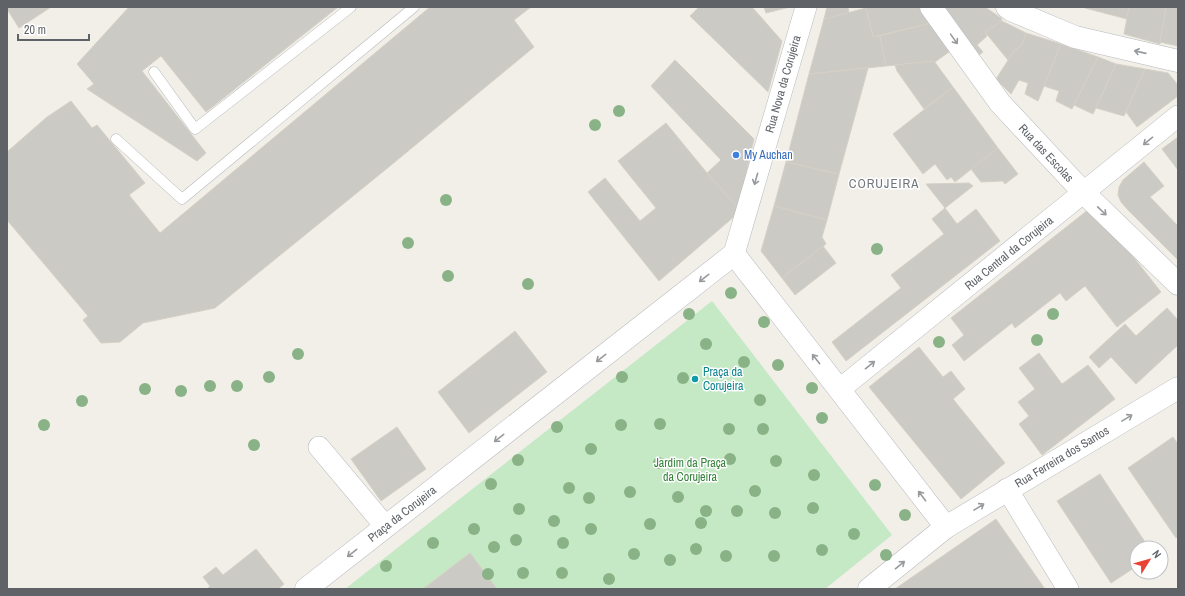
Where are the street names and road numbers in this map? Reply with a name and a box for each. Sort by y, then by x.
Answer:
street label: Rua Nova da Corujeira [761,33,805,135]
street label: Rua das Escolas [1015,121,1077,186]
street label: Rua Central da Corujeira [961,212,1057,294]
street label: Rua Ferreira dos Santos [1012,422,1112,491]
street label: Praça da Corujeira [365,482,440,546]

